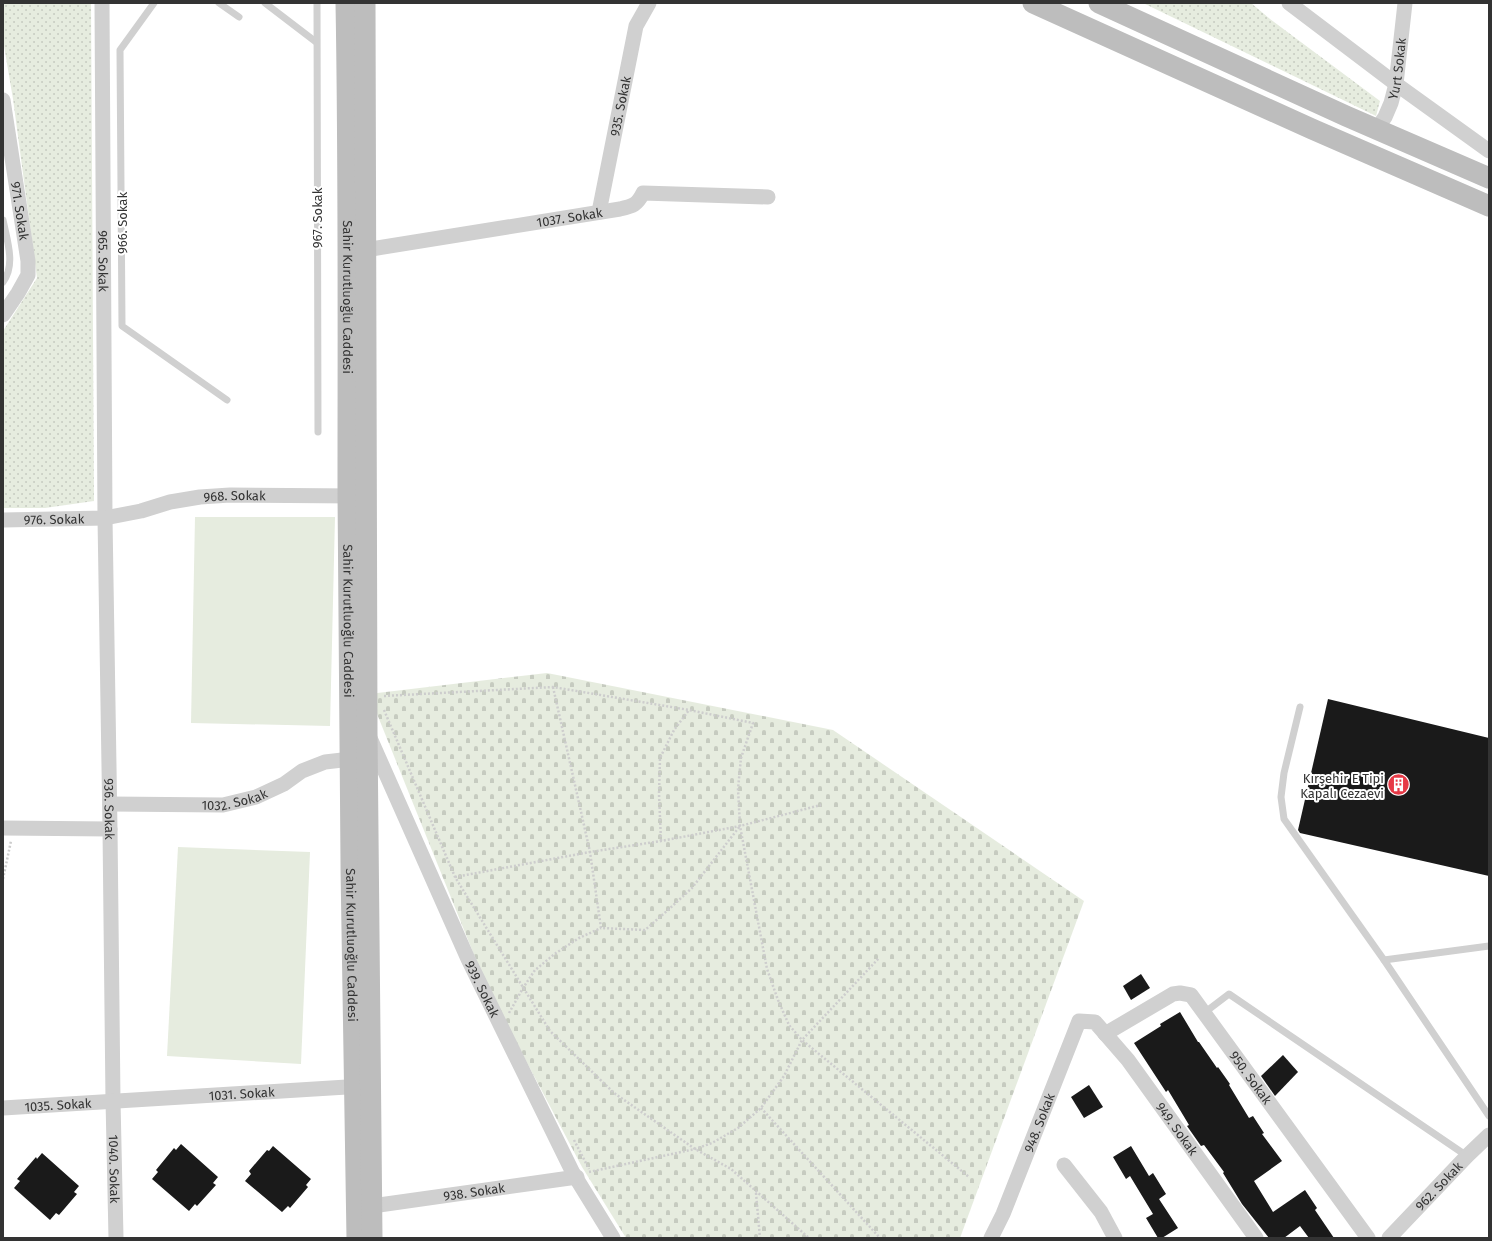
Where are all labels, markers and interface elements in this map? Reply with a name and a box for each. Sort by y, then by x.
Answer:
street label: Yurt Sokak [1385,37,1409,101]
street label: 935. Sokak [607,74,633,137]
street label: 971. Sokak [8,180,32,241]
street label: 967. Sokak [310,187,325,248]
street label: 966. Sokak [115,192,130,254]
street label: 1037. Sokak [535,204,604,230]
street label: Sahir Kurutluoğlu Caddesi [341,220,356,374]
street label: 965. Sokak [96,230,111,292]
street label: 968. Sokak [203,487,266,504]
street label: 976. Sokak [24,511,85,527]
street label: Sahir Kurutluoğlu Caddesi [341,544,357,698]
place label: Kırşehir E Tipi Kapalı Cezaevi [1300,771,1384,801]
building icon: Kırşehir E Tipi Kapalı Cezaevi [1386,772,1412,798]
street label: 936. Sokak [102,778,118,840]
street label: 1032. Sokak [201,785,270,813]
street label: Sahir Kurutluoğlu Caddesi [344,868,361,1022]
street label: 939. Sokak [462,958,503,1020]
street label: 950. Sokak [1227,1048,1276,1107]
street label: 1031. Sokak [208,1084,275,1103]
street label: 948. Sokak [1021,1091,1057,1154]
street label: 1035. Sokak [24,1095,92,1114]
street label: 949. Sokak [1153,1099,1202,1158]
street label: 1040. Sokak [106,1134,123,1204]
street label: 962. Sokak [1412,1158,1465,1213]
street label: 938. Sokak [442,1180,506,1203]

